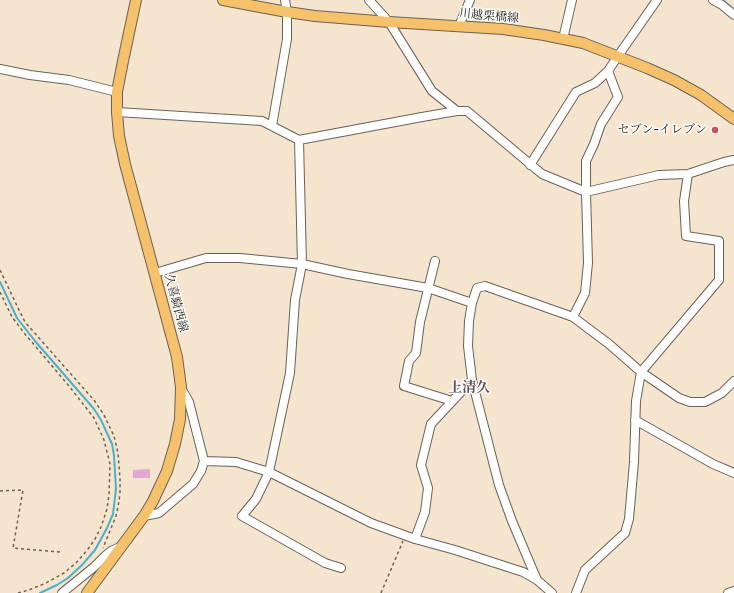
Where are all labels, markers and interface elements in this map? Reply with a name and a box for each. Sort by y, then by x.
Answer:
street label: 川越栗橋線 [458,6,520,26]
place label: セブン-イレブン [618,123,707,137]
marker: セブン-イレブン [710,125,720,135]
street label: 久喜騎西線 [161,272,191,334]
district label: 上清久 [448,380,490,396]

